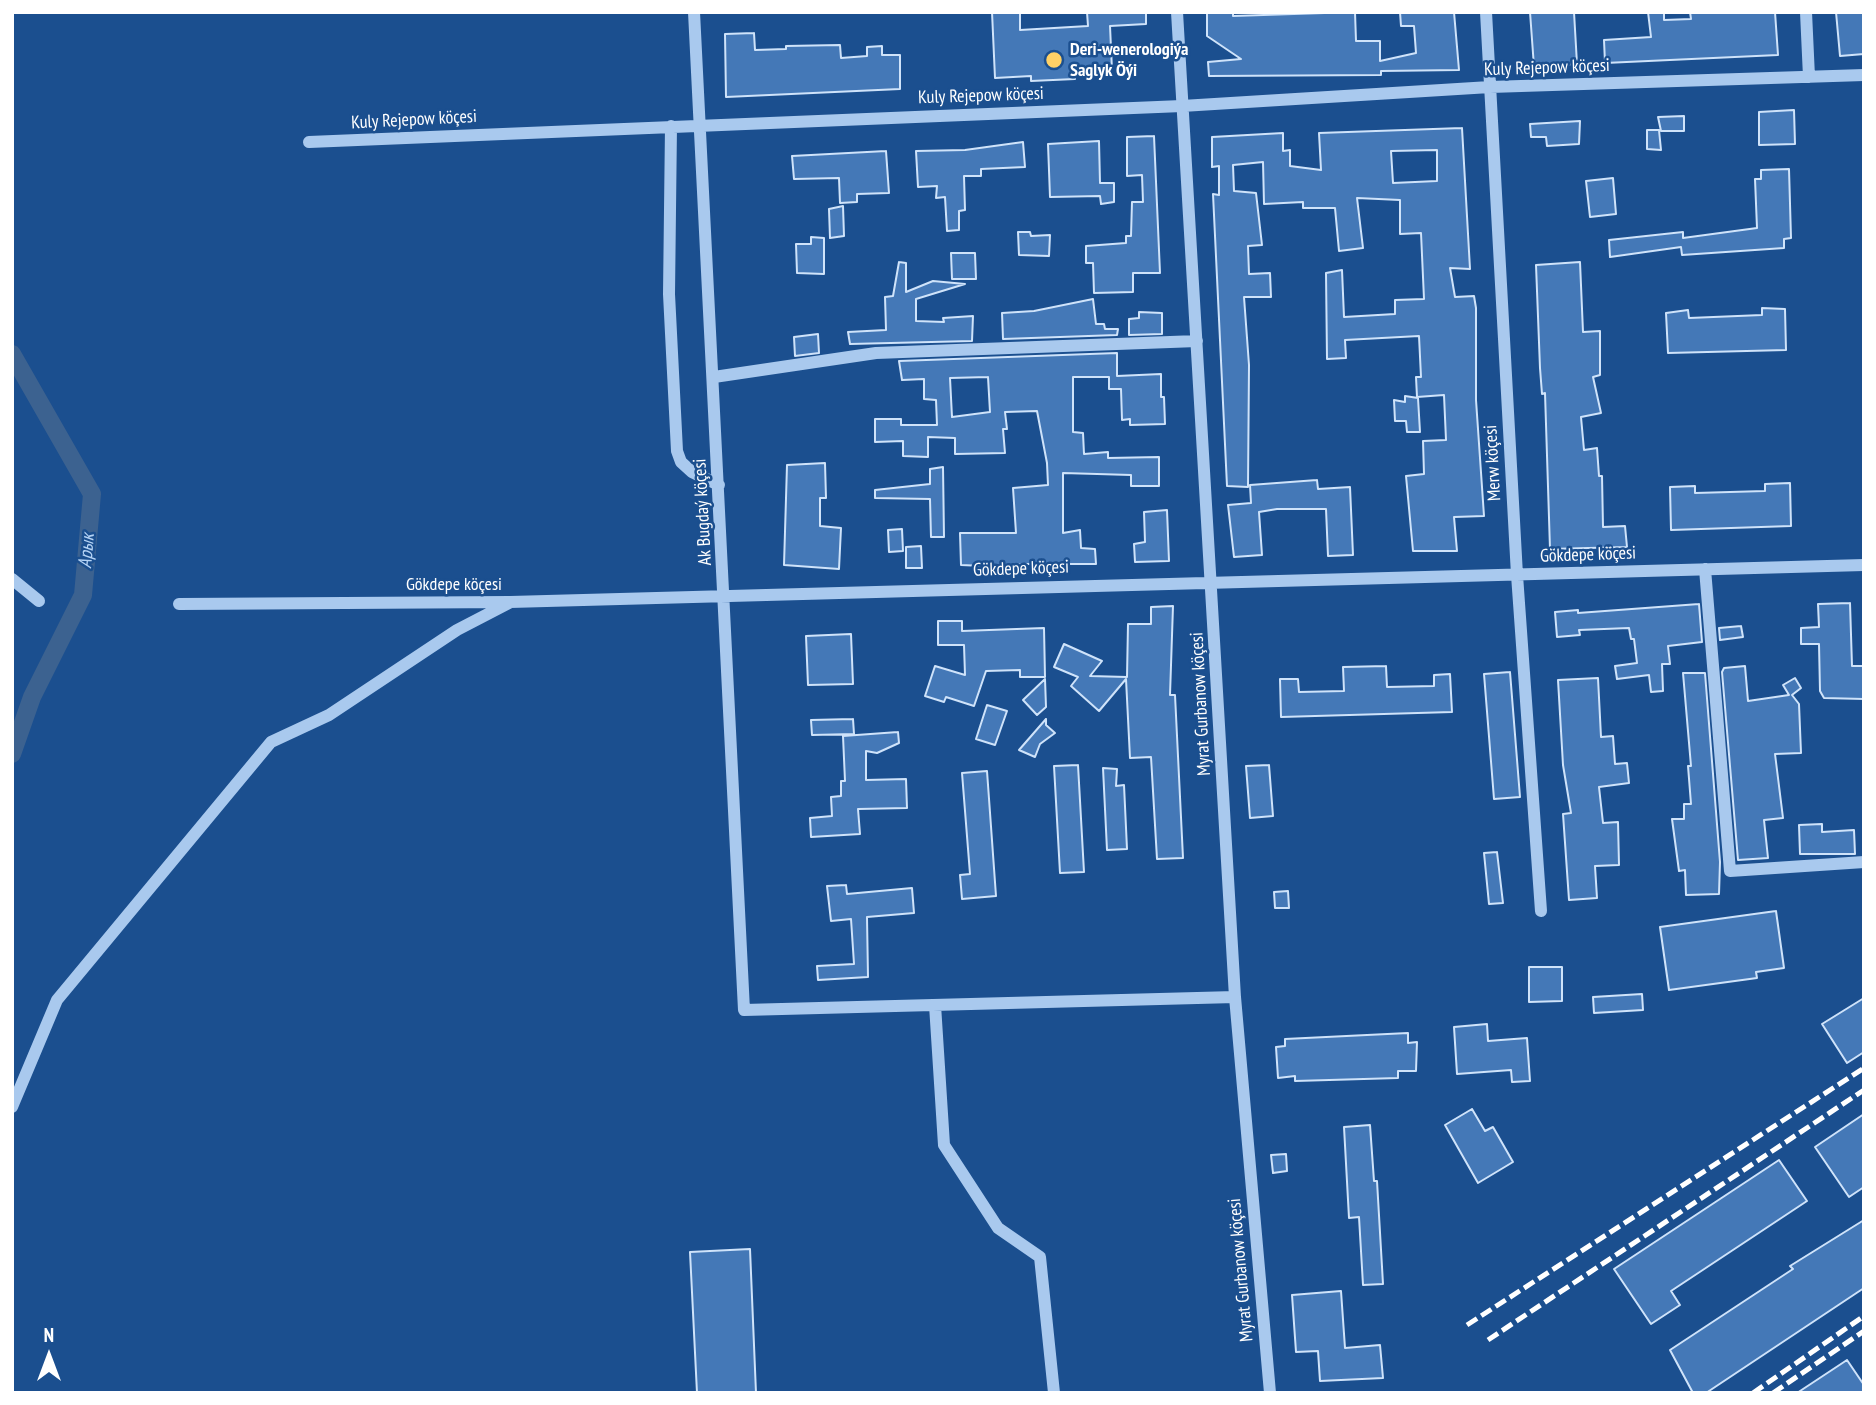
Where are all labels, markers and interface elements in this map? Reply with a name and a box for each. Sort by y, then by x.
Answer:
place label: Deri-wenerologiýa Saglyk Öýi [1070,39,1188,82]
marker: Deri-wenerologiýa Saglyk Öýi [1044,50,1064,70]
street label: Kuly Rejepow köçesi [1484,55,1610,81]
street label: Kuly Rejepow köçesi [918,83,1044,109]
street label: Kuly Rejepow köçesi [351,106,477,134]
street label: Merw köçesi [1480,424,1506,502]
street label: Ak Bugdaý köçesi [689,458,717,566]
water label: Арык [74,533,100,569]
street label: Gökdepe köçesi [1540,543,1636,567]
street label: Gökdepe köçesi [973,557,1069,581]
street label: Gökdepe köçesi [406,574,502,596]
street label: Myrat Gurbanow köçesi [1186,632,1216,776]
street label: Myrat Gurbanow köçesi [1224,1197,1258,1343]
north arrow [14,1321,84,1391]
text: N [44,1323,54,1347]

